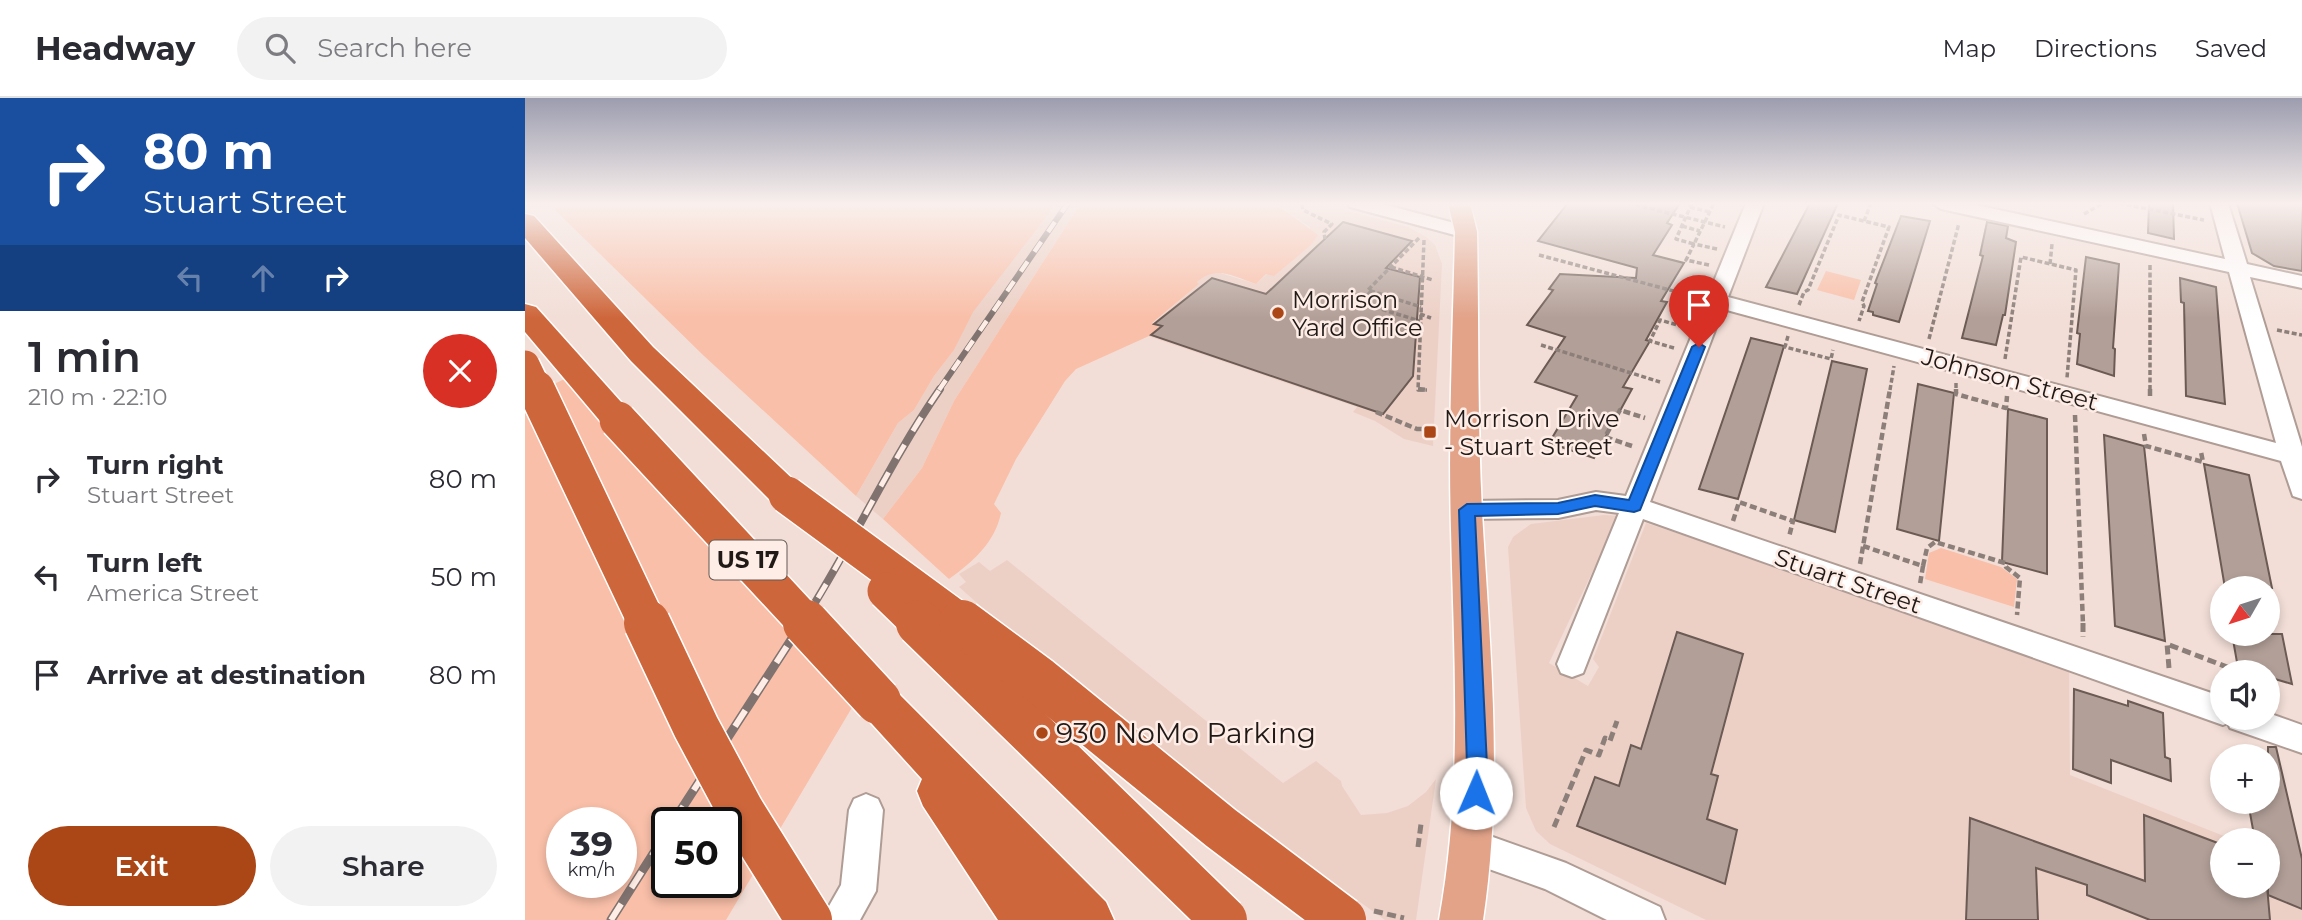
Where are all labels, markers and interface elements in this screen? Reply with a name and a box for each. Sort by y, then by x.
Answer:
search box [237,17,727,80]
text: Headway [35,28,195,68]
icon: search [261,29,299,67]
text: Search here [317,32,472,64]
text: Map [1943,34,1996,63]
text: Directions [2034,34,2157,63]
text: Saved [2195,34,2267,63]
text: 80 m [143,122,274,181]
icon: right [28,126,119,217]
text: Stuart Street [143,182,348,221]
icon: left [171,259,209,297]
icon: ahead [244,259,282,297]
icon: right [317,259,355,297]
pin [1669,275,1729,347]
place label: Morrison Yard Office [1292,285,1422,342]
icon: arrive [1680,286,1718,324]
marker: Morrison Yard Office [1270,305,1286,321]
text: 1 min [28,331,141,383]
button: close [423,334,497,408]
street label: Johnson Street [1918,341,2102,417]
text: 210 m · 22:10 [28,383,167,411]
place label: Morrison Drive - Stuart Street [1444,404,1619,461]
marker: Morrison Drive - Stuart Street [1422,424,1438,440]
text: Turn right [87,449,223,481]
icon: right [28,460,66,498]
text: 80 m [429,463,497,495]
text: Stuart Street [87,481,234,509]
road number: US 17 [709,540,787,580]
street label: Stuart Street [1771,542,1925,620]
text: Turn left [87,547,203,579]
icon: left [28,558,66,596]
text: 50 m [431,561,497,593]
north arrow [2210,576,2280,646]
map controls [2210,576,2280,898]
text: America Street [87,579,259,607]
icon: arrive [28,656,66,694]
text: Arrive at destination [87,659,366,691]
text: 80 m [429,659,497,691]
button: sound [2210,660,2280,730]
place label: 930 NoMo Parking [1056,716,1316,750]
marker: 930 NoMo Parking [1034,725,1050,741]
button: + [2210,744,2280,814]
position arrow [1439,756,1513,830]
speed limit sign: 50 [651,807,742,898]
text: 39 [570,822,613,865]
button: Exit [28,826,256,906]
button: Share [270,826,497,906]
button: − [2210,828,2280,898]
text: km/h [567,859,616,881]

